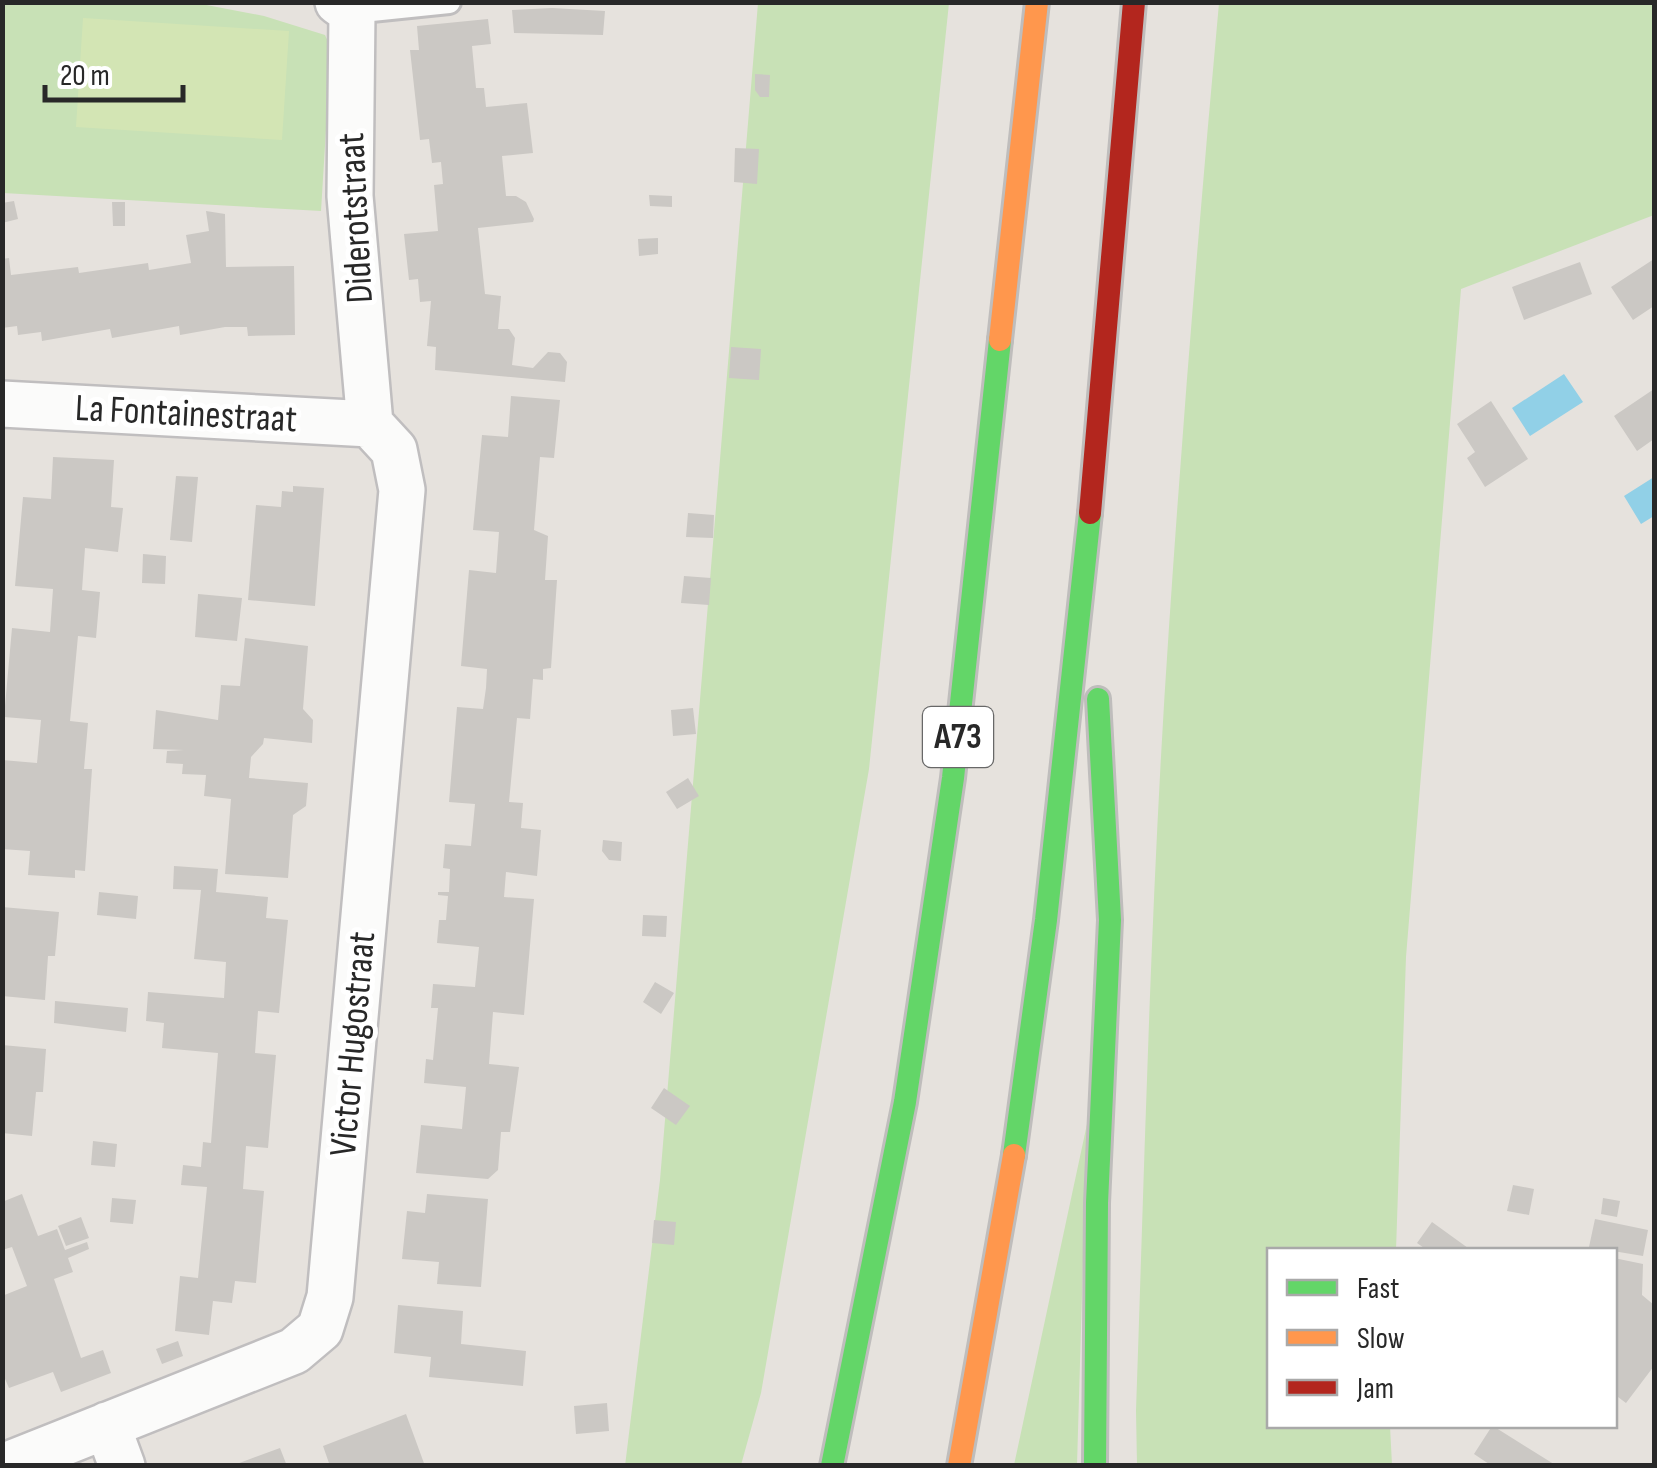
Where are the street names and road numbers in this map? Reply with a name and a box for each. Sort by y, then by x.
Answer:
street label: Diderotstraat [329,132,383,304]
street label: La Fontainestraat [74,386,298,442]
road number: A73 [923,707,993,767]
street label: Victor Hugostraat [321,930,385,1158]

